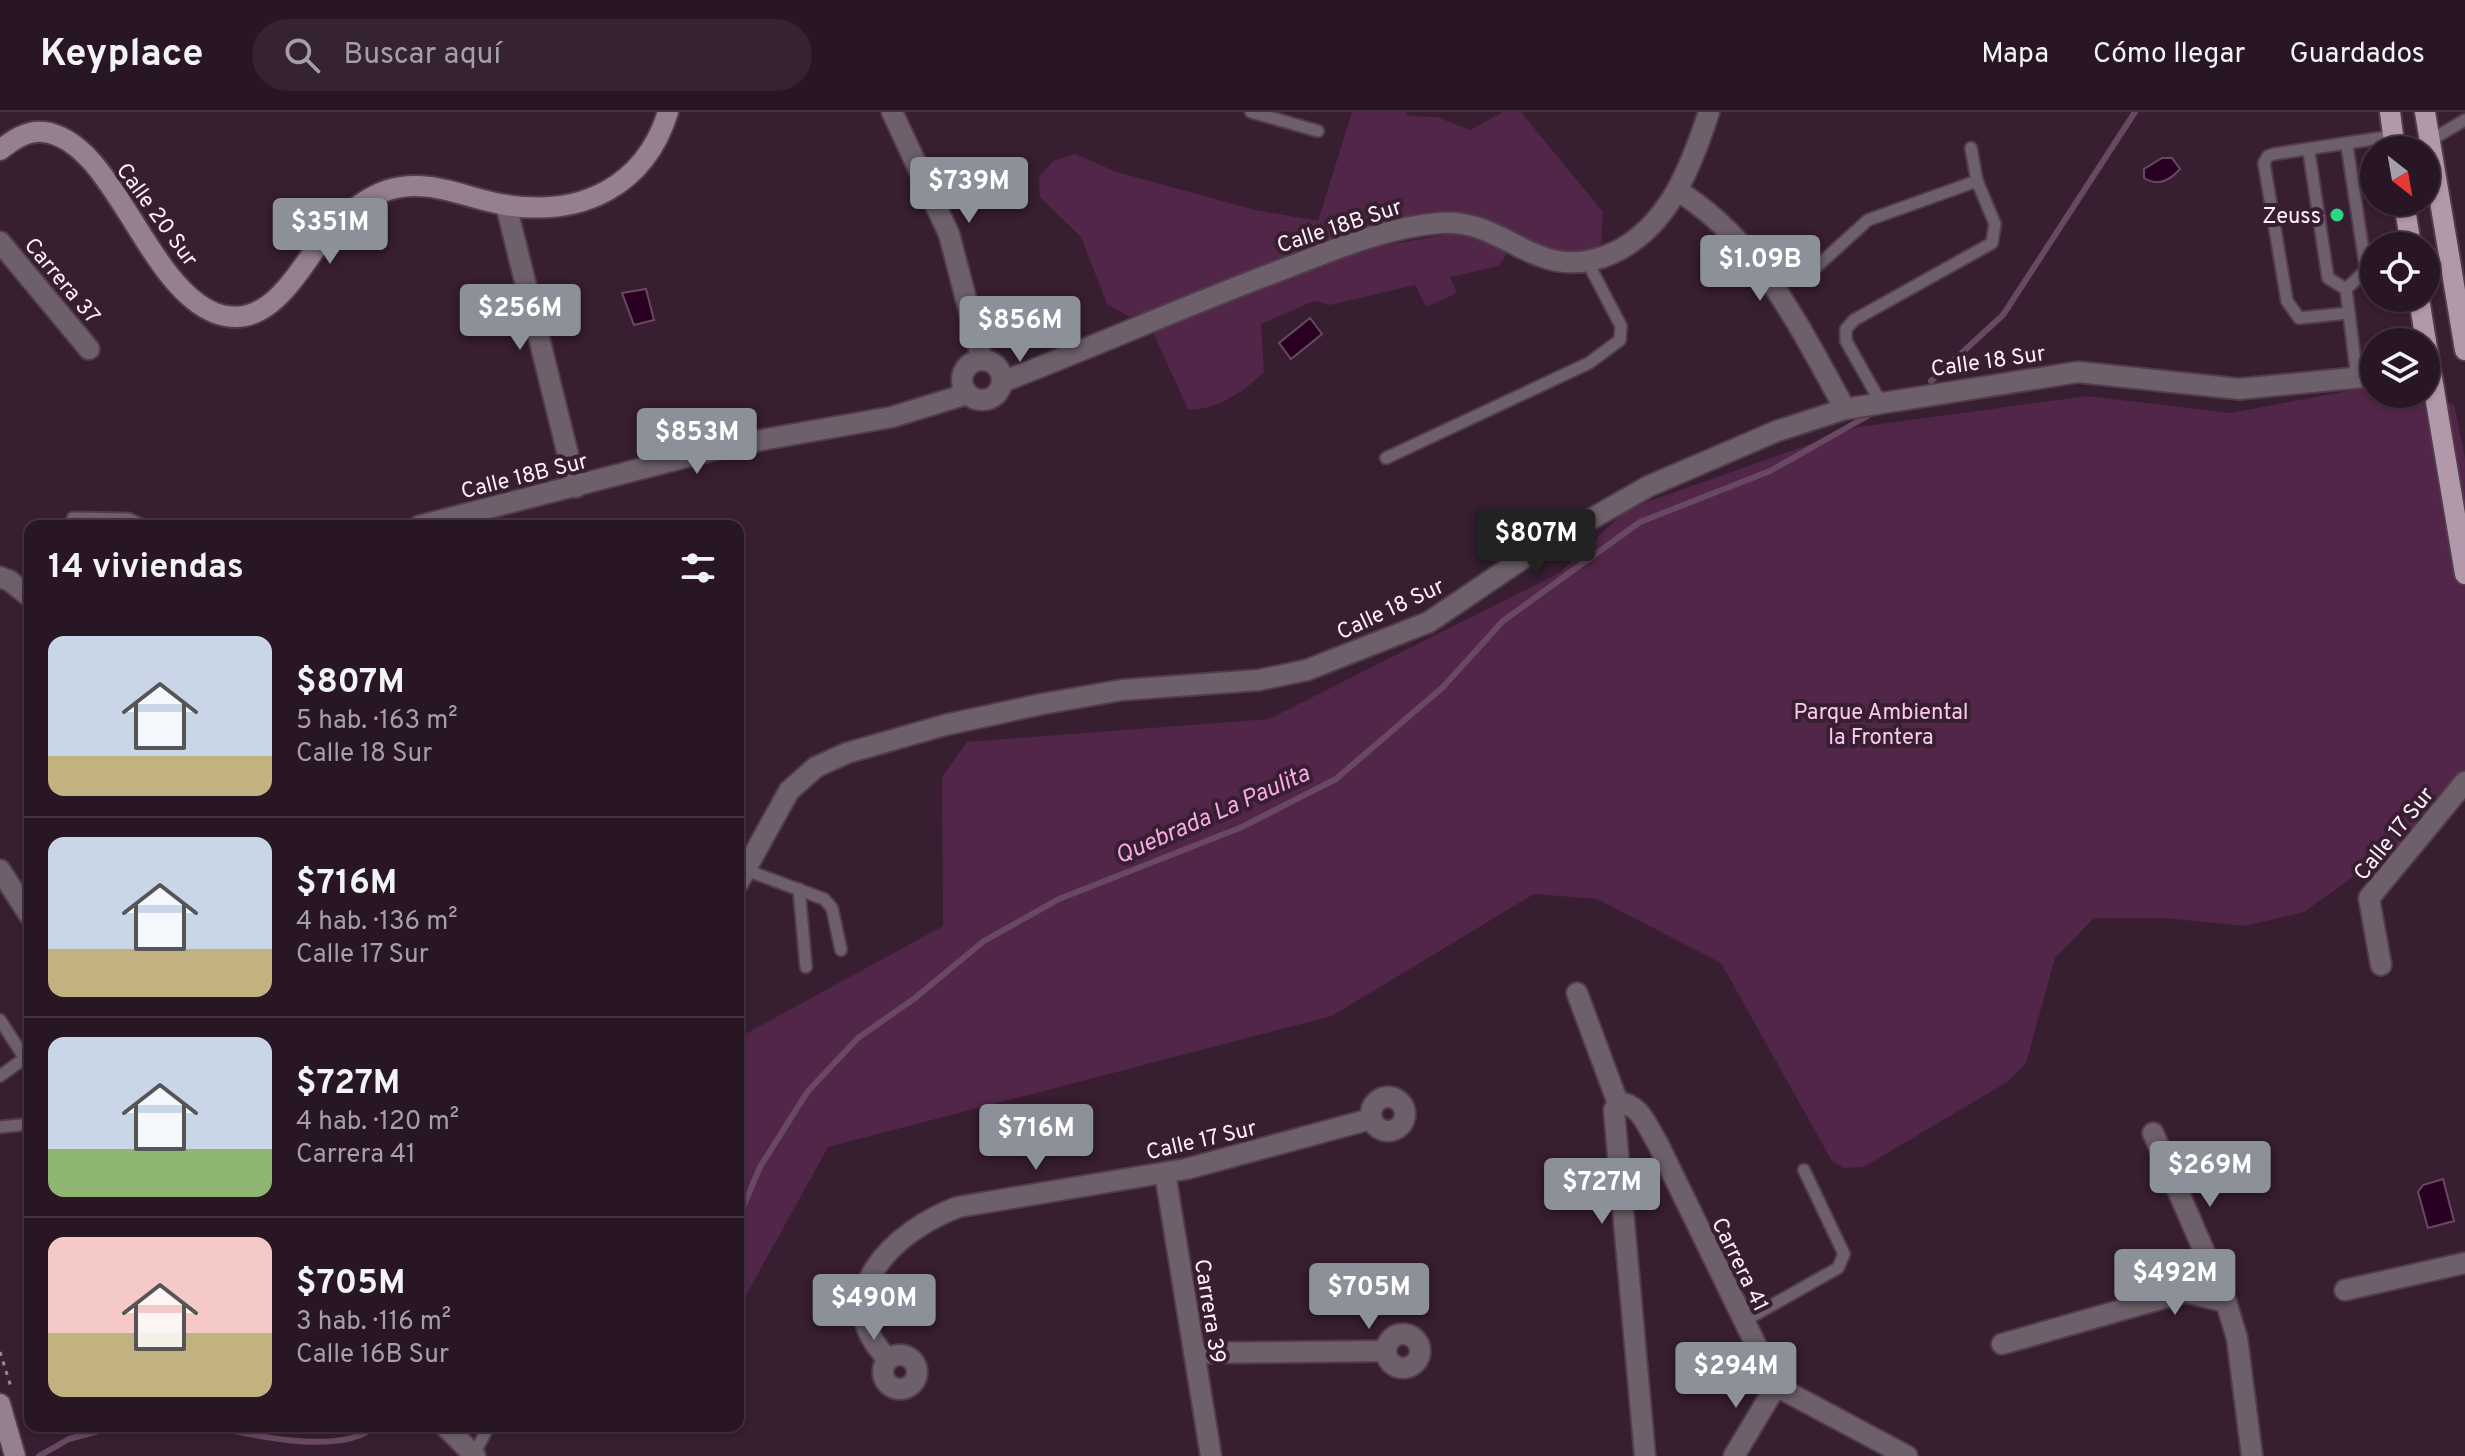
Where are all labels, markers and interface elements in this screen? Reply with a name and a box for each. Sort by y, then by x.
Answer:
search box [252,19,812,91]
text: Keyplace [40,31,204,80]
icon: search [280,33,324,77]
text: Buscar aquí [344,37,501,74]
text: Mapa [1981,37,2049,73]
text: Cómo llegar [2093,37,2245,73]
text: Guardados [2289,37,2425,73]
north arrow [2360,136,2440,216]
map controls [2360,136,2440,408]
pin: $739M [913,157,1025,225]
street label: Calle 20 Sur [109,158,203,273]
text: $739M [928,166,1010,199]
street label: Calle 18B Sur [1274,194,1406,260]
pin: $351M [274,198,386,266]
place label: Zeuss [2262,204,2321,231]
marker: Zeuss [2328,206,2346,224]
text: $351M [291,207,369,240]
button: locate [2360,232,2440,312]
street label: Carrera 37 [17,233,105,330]
pin: $1.09B [1695,235,1825,303]
text: $1.09B [1718,244,1802,277]
pin: $256M [464,284,576,352]
text: $256M [478,293,562,326]
pin: $856M [964,296,1076,364]
text: $856M [978,305,1062,338]
button: layers [2360,328,2440,408]
street label: Calle 18 Sur [1929,341,2048,384]
pin: $853M [641,408,753,476]
text: $853M [655,417,739,450]
street label: Calle 18B Sur [458,449,591,506]
pin: $807M [1480,509,1592,577]
text: $807M [1494,518,1578,551]
icon: filters [676,546,720,590]
text: 14 viviendas [48,547,244,590]
street label: Calle 18 Sur [1333,573,1449,647]
text: $807M [296,662,405,705]
icon: home [112,668,208,764]
park label: Parque Ambiental la Frontera [1793,700,1969,752]
text: 5 hab. · 163 m² [296,705,458,738]
text: Calle 18 Sur [296,738,432,771]
water label: Quebrada La Paulita [1111,759,1315,872]
street label: Calle 17 Sur [2349,782,2441,887]
text: $716M [296,863,397,906]
icon: home [112,869,208,965]
text: 4 hab. · 136 m² [296,906,458,939]
text: Calle 17 Sur [296,939,429,972]
text: $727M [296,1063,400,1106]
icon: home [112,1069,208,1165]
pin: $716M [980,1104,1092,1172]
text: 4 hab. · 120 m² [296,1106,459,1139]
text: $716M [997,1113,1075,1146]
street label: Calle 17 Sur [1144,1116,1260,1167]
text: Carrera 41 [296,1139,416,1172]
pin: $269M [2154,1141,2266,1209]
text: $269M [2168,1150,2252,1183]
pin: $727M [1546,1158,1658,1226]
text: $727M [1562,1167,1642,1200]
street label: Carrera 41 [1704,1214,1773,1317]
pin: $492M [2119,1249,2231,1317]
street label: Carrera 39 [1187,1257,1230,1366]
text: $492M [2132,1258,2218,1291]
text: $705M [296,1263,405,1306]
pin: $705M [1313,1263,1425,1331]
icon: home [112,1269,208,1365]
text: $705M [1327,1272,1411,1305]
pin: $490M [818,1274,930,1342]
text: $490M [831,1283,917,1316]
text: 3 hab. · 116 m² [296,1306,451,1339]
text: Calle 16B Sur [296,1339,449,1372]
pin: $294M [1680,1342,1792,1410]
text: $294M [1693,1351,1779,1384]

